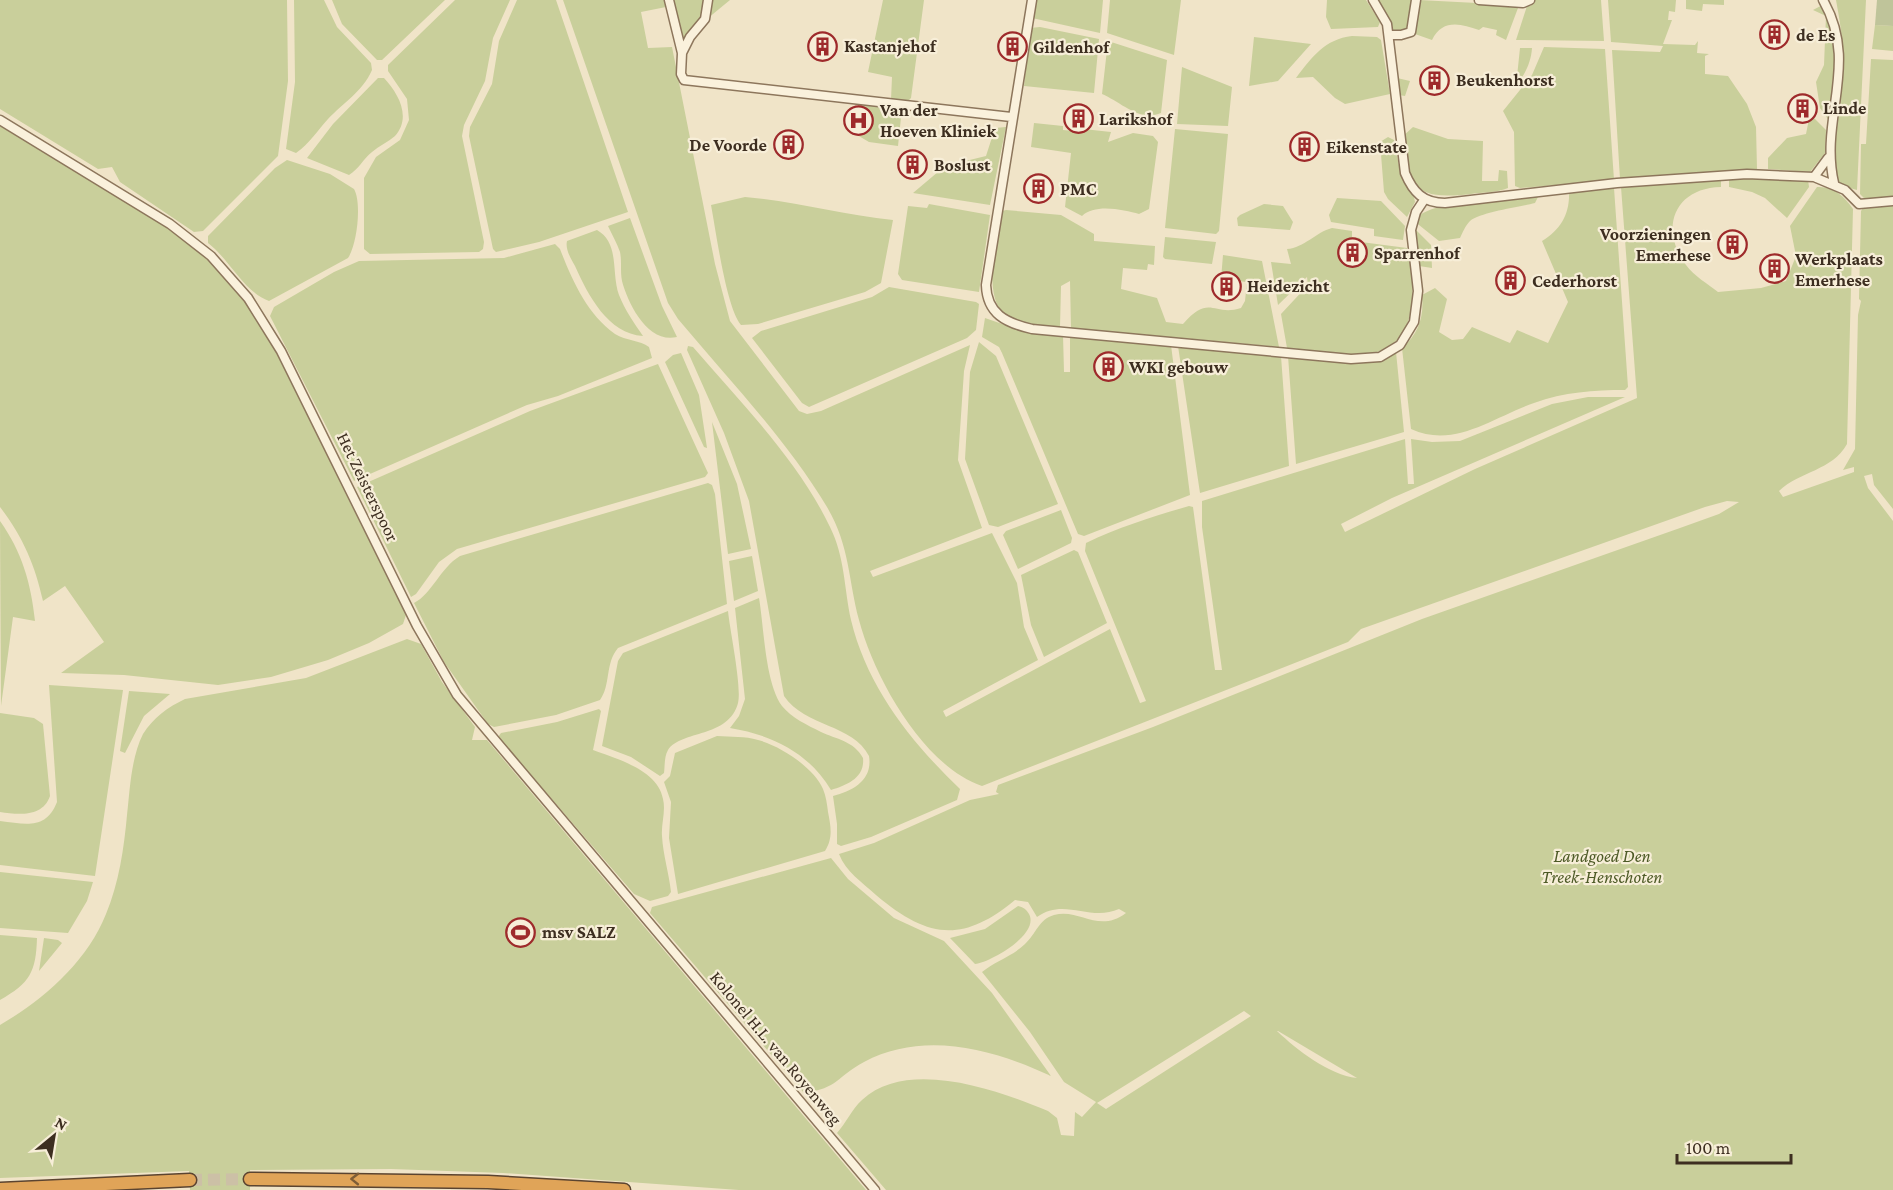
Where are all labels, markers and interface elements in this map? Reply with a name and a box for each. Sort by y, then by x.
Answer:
building icon: de Es [1759,19,1791,51]
place label: de Es [1796,25,1835,45]
building icon: Kastanjehof [807,30,839,62]
building icon: Gildenhof [996,31,1028,63]
place label: Kastanjehof [844,36,937,57]
place label: Gildenhof [1033,37,1110,57]
building icon: Beukenhorst [1419,64,1451,96]
place label: Beukenhorst [1456,70,1554,90]
building icon: Linde [1786,92,1818,124]
place label: Linde [1823,98,1866,118]
place label: Van der Hoeven Kliniek [879,100,996,141]
building icon: Larikshof [1062,103,1094,135]
hospital icon: Van der Hoeven Kliniek [843,104,875,136]
place label: Larikshof [1099,109,1174,129]
building icon: De Voorde [772,129,804,161]
building icon: Eikenstate [1289,131,1321,163]
place label: De Voorde [689,135,767,155]
place label: Eikenstate [1326,137,1407,157]
building icon: Boslust [897,149,929,181]
place label: Boslust [934,155,991,175]
building icon: PMC [1023,173,1055,205]
place label: PMC [1060,179,1097,199]
place label: Voorzieningen Emerhese [1599,224,1712,265]
building icon: Voorzieningen Emerhese [1716,228,1748,260]
building icon: Sparrenhof [1337,237,1369,269]
place label: Sparrenhof [1374,243,1461,263]
place label: Werkplaats Emerhese [1794,249,1883,290]
building icon: Werkplaats Emerhese [1758,253,1790,285]
building icon: Cederhorst [1495,265,1527,297]
building icon: Heidezicht [1210,270,1242,302]
place label: Cederhorst [1532,271,1617,291]
place label: Heidezicht [1247,276,1330,296]
building icon: WKI gebouw [1092,351,1124,383]
place label: WKI gebouw [1128,357,1229,377]
street label: Het Zeisterspoor [333,429,403,545]
park label: Landgoed Den Treek-Henschoten [1542,846,1662,887]
sports icon: msv SALZ [505,916,537,948]
place label: msv SALZ [542,922,616,942]
street label: Kolonel H.L. van Royenweg [706,967,846,1129]
north arrow [24,1106,84,1166]
text: N [52,1113,70,1134]
scale bar [1677,1127,1791,1165]
text: 100 m [1686,1138,1731,1158]
one-way arrow [351,1173,360,1185]

